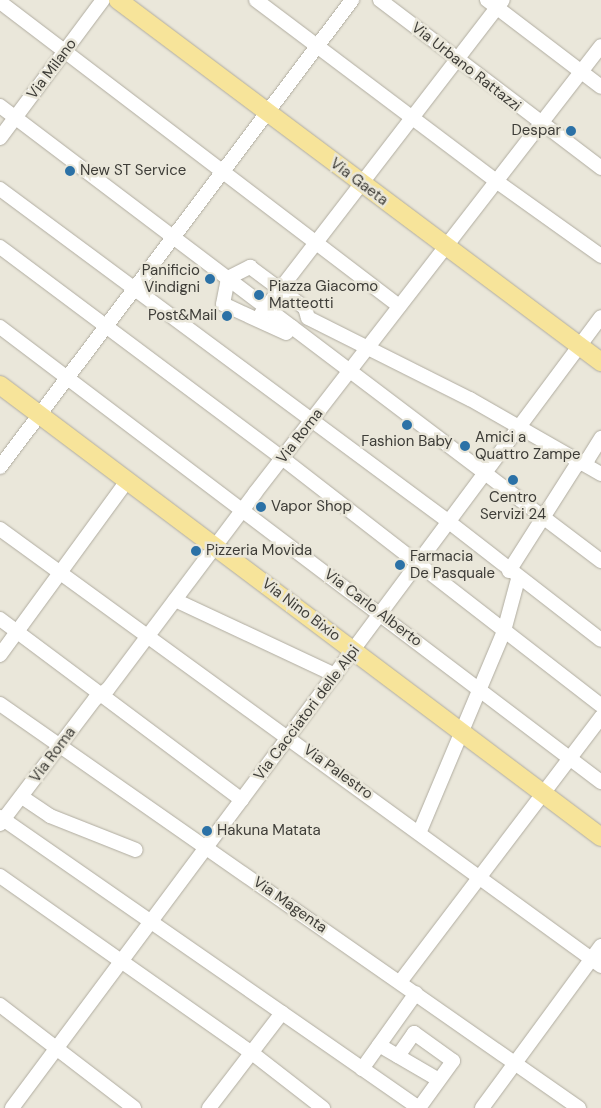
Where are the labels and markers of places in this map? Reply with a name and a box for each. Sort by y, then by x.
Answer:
place label: Despar [512,122,561,140]
marker: Despar [565,125,577,137]
place label: New ST Service [80,162,186,180]
marker: New ST Service [64,165,76,177]
place label: Panificio Vindigni [142,261,200,296]
marker: Panificio Vindigni [204,273,216,285]
place label: Piazza Giacomo Matteotti [269,277,378,312]
marker: Piazza Giacomo Matteotti [253,289,265,301]
place label: Post&Mail [148,307,217,325]
marker: Post&Mail [221,310,233,322]
marker: Fashion Baby [401,419,413,431]
place label: Amici a Quattro Zampe [475,428,581,463]
place label: Fashion Baby [361,433,453,451]
marker: Amici a Quattro Zampe [459,440,471,452]
marker: Centro Servizi 24 [507,474,519,486]
place label: Centro Servizi 24 [480,488,546,523]
place label: Vapor Shop [271,498,352,516]
marker: Vapor Shop [255,501,267,513]
place label: Pizzeria Movida [206,542,312,560]
marker: Pizzeria Movida [190,545,202,557]
place label: Farmacia De Pasquale [410,547,495,582]
marker: Farmacia De Pasquale [394,559,406,571]
place label: Hakuna Matata [217,822,321,840]
marker: Hakuna Matata [201,825,213,837]

